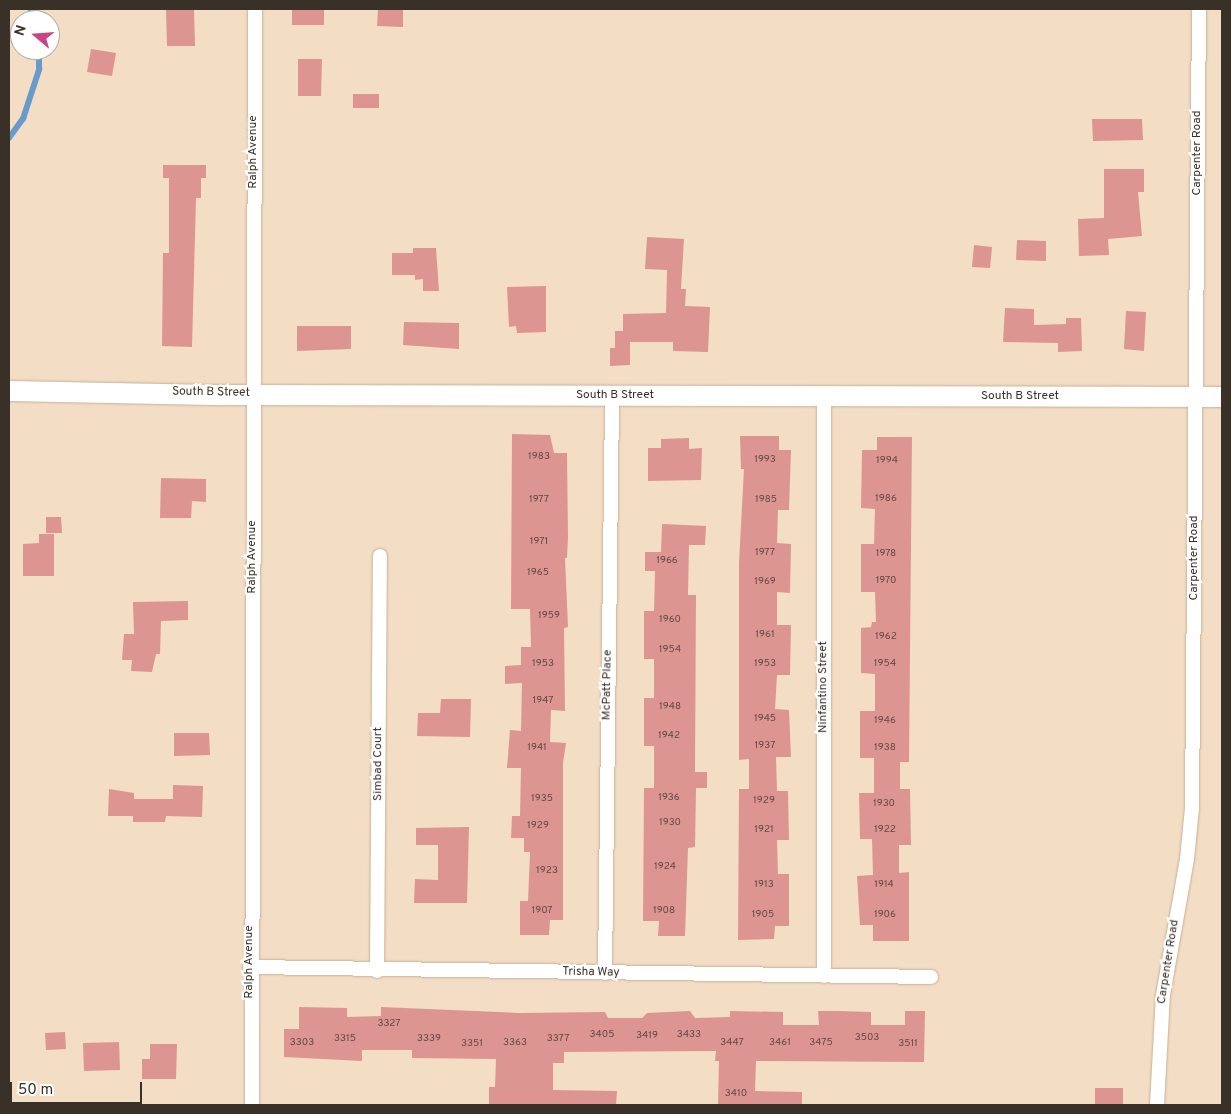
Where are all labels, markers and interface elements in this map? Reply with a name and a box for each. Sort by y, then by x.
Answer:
north arrow [10,10,60,60]
text: N [12,23,31,38]
street label: Carpenter Road [1191,110,1205,196]
street label: Ralph Avenue [247,115,261,189]
street label: South B Street [172,385,250,401]
street label: South B Street [576,389,654,403]
street label: South B Street [981,390,1059,404]
house number: 1983 [528,451,550,463]
house number: 1993 [754,454,776,466]
house number: 1994 [876,455,898,467]
house number: 1986 [875,493,897,505]
house number: 1977 [529,494,549,506]
house number: 1985 [755,494,777,506]
street label: Carpenter Road [1188,515,1202,601]
street label: Ralph Avenue [246,520,260,594]
house number: 1971 [530,536,548,548]
house number: 1977 [755,547,775,559]
house number: 1978 [876,548,896,560]
house number: 1966 [656,555,678,567]
house number: 1965 [527,567,549,579]
house number: 1970 [876,575,896,587]
house number: 1969 [754,576,776,588]
house number: 1959 [538,610,560,622]
house number: 1960 [659,614,681,626]
house number: 1961 [755,629,775,641]
house number: 1962 [875,631,897,643]
street label: Ninfantino Street [817,641,831,733]
house number: 1954 [659,644,681,656]
street label: McPatt Place [600,650,616,720]
house number: 1953 [532,658,554,670]
house number: 1953 [754,658,776,670]
house number: 1954 [874,658,896,670]
house number: 1947 [532,695,554,707]
house number: 1948 [659,701,681,713]
house number: 1945 [754,713,776,725]
house number: 1946 [874,715,896,727]
street label: Simbad Court [372,727,386,801]
house number: 1942 [658,730,680,742]
house number: 1937 [755,740,775,752]
house number: 1941 [527,742,547,754]
house number: 1938 [874,742,896,754]
house number: 1936 [658,792,680,804]
house number: 1935 [531,793,553,805]
house number: 1929 [753,795,775,807]
house number: 1930 [873,798,895,810]
house number: 1930 [659,817,681,829]
house number: 1929 [527,820,549,832]
house number: 1921 [754,824,774,836]
house number: 1922 [874,824,896,836]
house number: 1924 [654,861,676,873]
house number: 1923 [536,865,558,877]
house number: 1913 [754,879,774,891]
house number: 1914 [874,879,894,891]
house number: 1907 [532,905,552,917]
house number: 1908 [653,905,675,917]
house number: 1905 [752,909,774,921]
house number: 1906 [874,909,896,921]
street label: Carpenter Road [1155,919,1183,1005]
street label: Ralph Avenue [243,925,257,999]
street label: Trisha Way [562,965,620,981]
house number: 3327 [377,1018,401,1030]
house number: 3405 [590,1029,614,1041]
house number: 3433 [677,1029,701,1041]
house number: 3419 [636,1030,658,1042]
house number: 3503 [855,1032,879,1044]
house number: 3315 [334,1033,356,1045]
house number: 3339 [417,1033,441,1045]
house number: 3377 [547,1033,569,1045]
house number: 3303 [290,1037,314,1049]
house number: 3363 [503,1037,527,1049]
house number: 3447 [720,1037,744,1049]
house number: 3461 [769,1037,791,1049]
house number: 3475 [809,1037,833,1049]
house number: 3351 [461,1038,483,1050]
house number: 3511 [898,1038,918,1050]
scale bar [12,1072,145,1104]
text: 50 m [18,1081,53,1100]
house number: 3410 [725,1088,747,1100]

